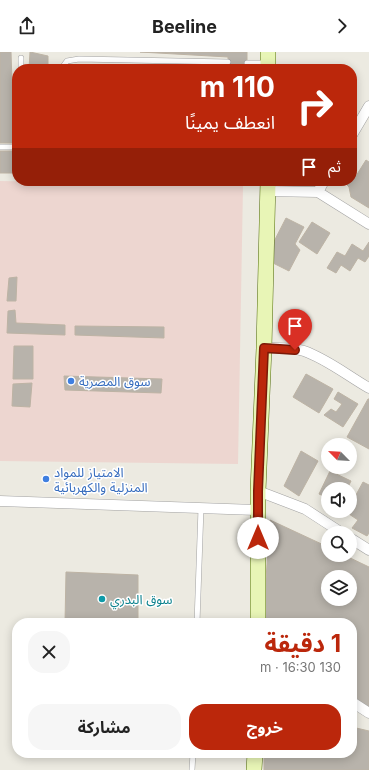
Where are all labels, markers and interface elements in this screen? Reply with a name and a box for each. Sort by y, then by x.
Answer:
icon: share [16,15,38,37]
icon: forward [331,15,353,37]
text: Beeline [152,16,217,37]
text: 110 m [200,70,275,104]
icon: right [289,80,341,132]
text: انعطف يمينًا [185,112,275,133]
icon: arrive [298,156,320,178]
text: ثم [328,157,341,176]
pin [278,309,312,350]
icon: arrive [284,315,306,337]
place label: سوق المصرية [79,373,150,389]
marker: سوق المصرية [66,376,76,386]
north arrow [321,438,357,474]
map controls [321,438,357,606]
place label: الامتياز للمواد المنزلية والكهربائية [54,464,148,496]
marker: الامتياز للمواد المنزلية والكهربائية [41,474,51,484]
button: sound [321,482,357,518]
position arrow [237,517,279,559]
button: search [321,526,357,562]
button: layers [321,570,357,606]
place label: سوق البدري [110,591,173,610]
marker: سوق البدري [97,594,107,604]
text: 1 دقيقة [265,629,341,658]
button: close [28,631,70,673]
text: 130 m · 16:30 [260,659,341,675]
button: مشاركة [28,704,181,750]
button: خروج [189,704,341,750]

